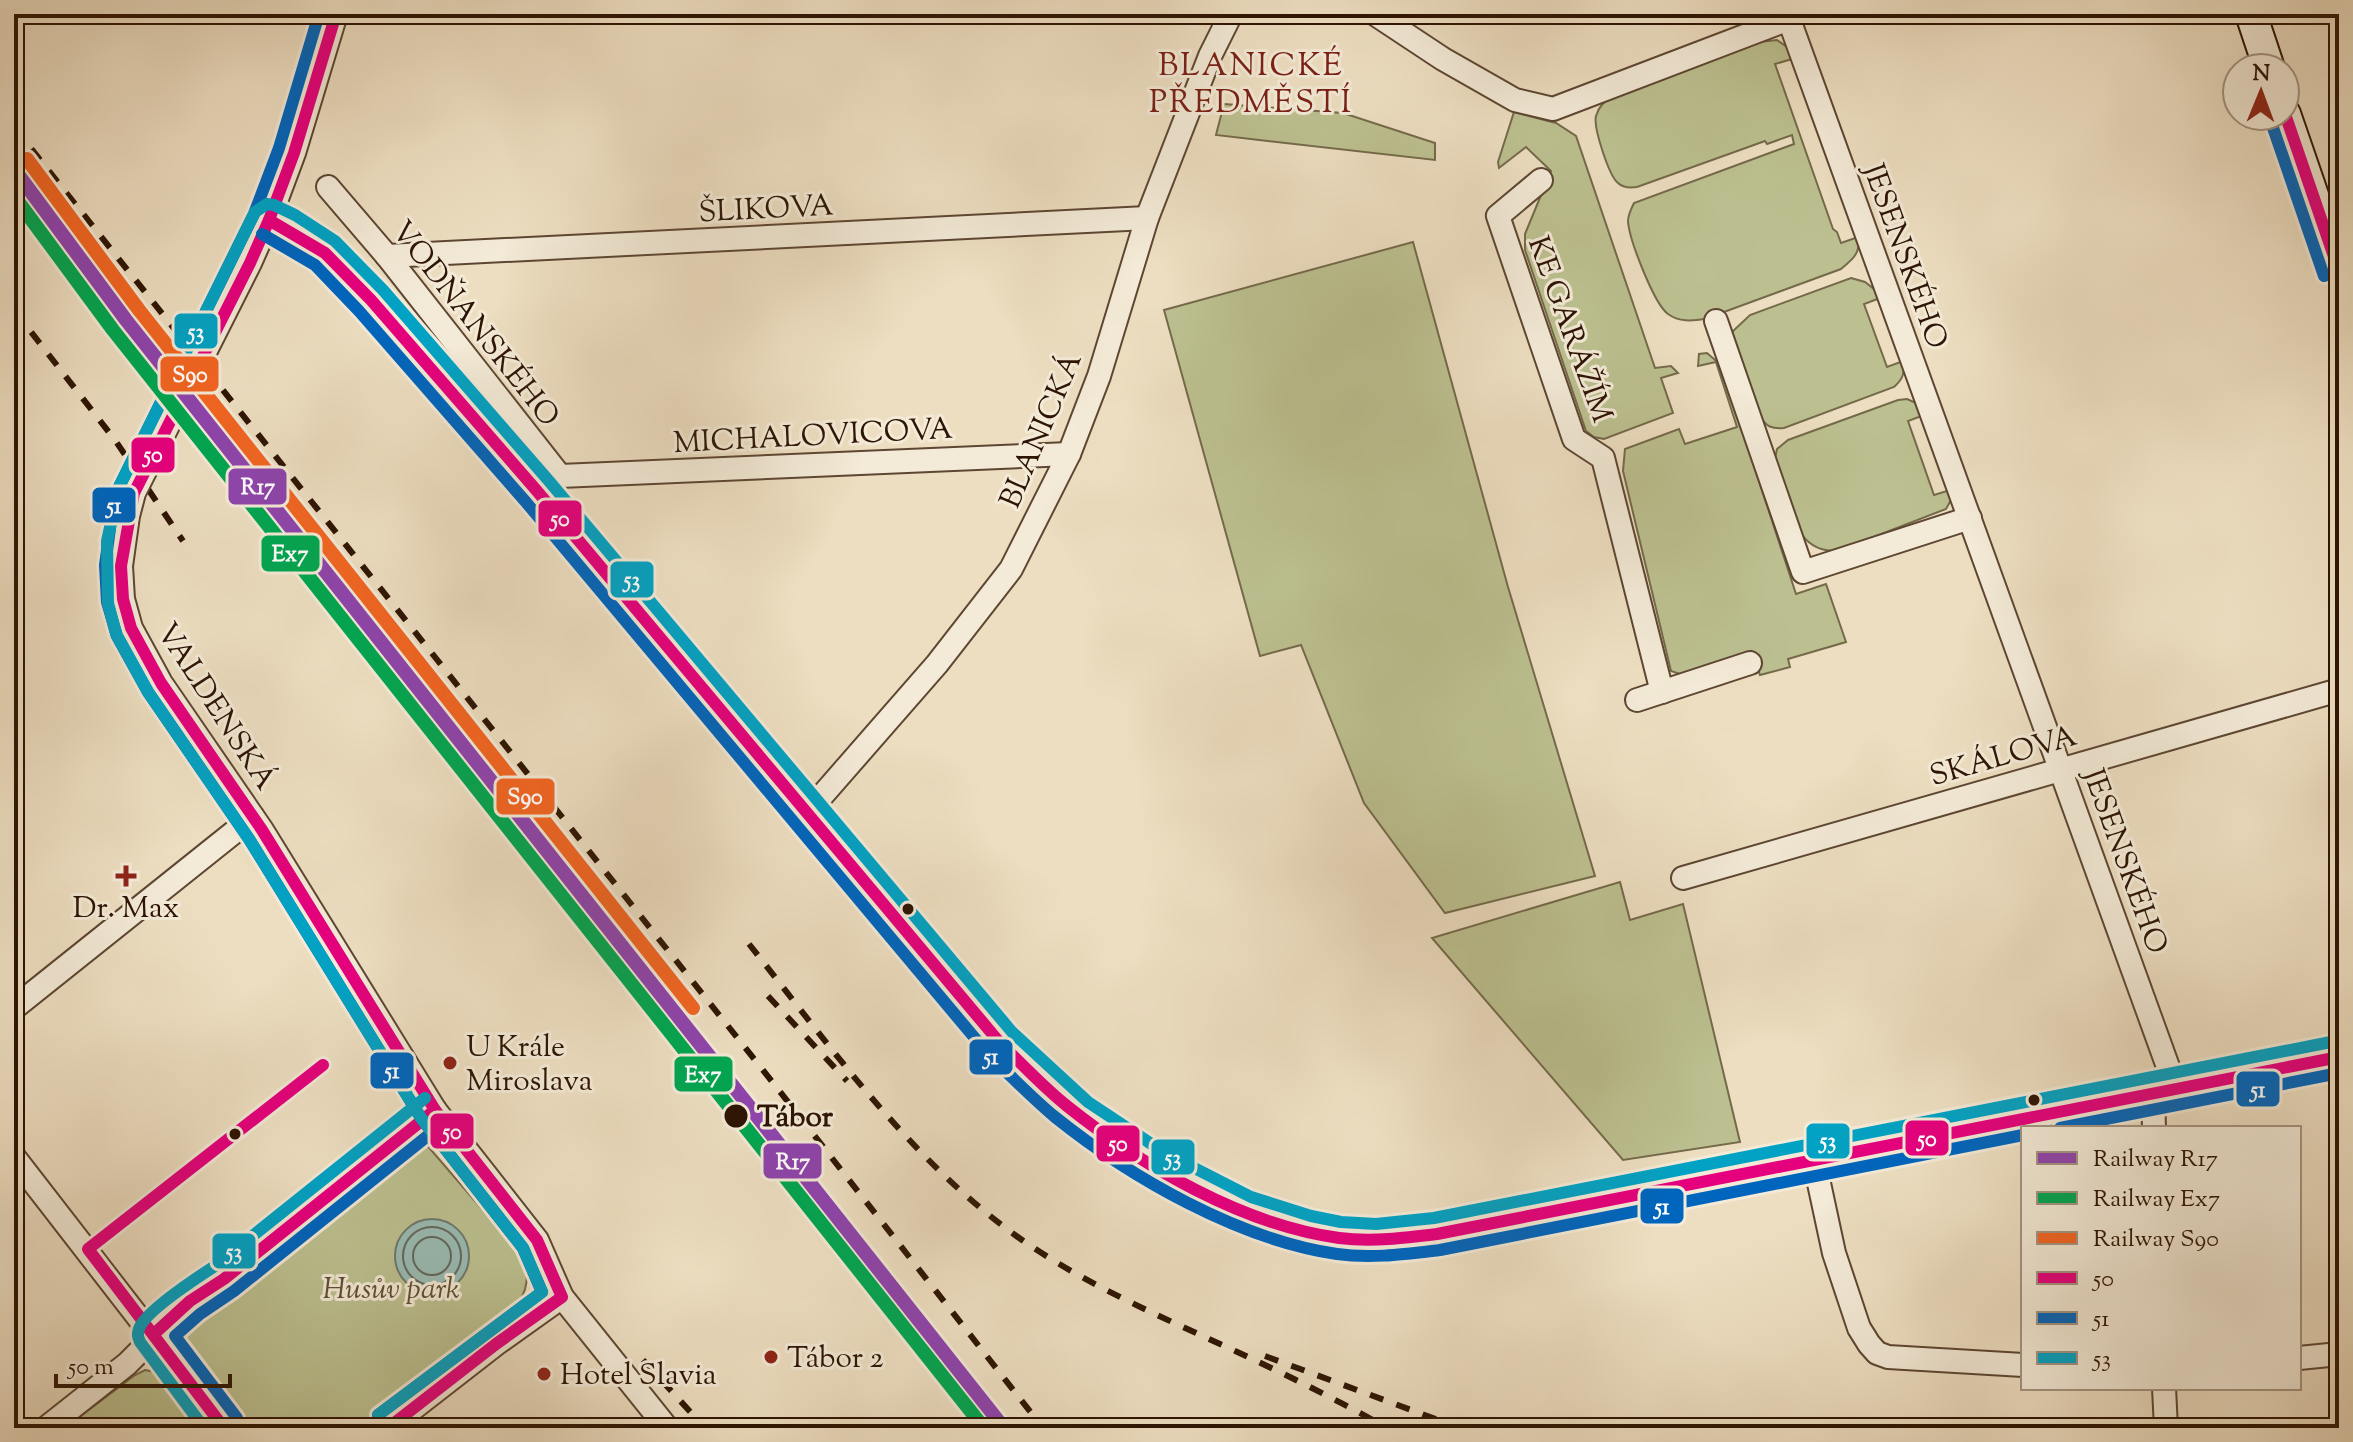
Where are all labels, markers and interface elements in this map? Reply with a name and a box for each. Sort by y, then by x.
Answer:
district label: BLANICKÉ PŘEDMĚSTÍ [1149,44,1353,127]
north arrow [2221,52,2301,132]
text: N [2252,59,2271,91]
street label: JESENSKÉHO [1850,157,1957,355]
street label: ŠLIKOVA [697,185,835,236]
street label: VODŇANSKÉHO [380,212,568,437]
street label: KE GARÁŽÍM [1515,231,1622,429]
line badge: 53 [173,312,219,350]
text: 53 [186,318,204,350]
street label: BLANICKÁ [990,346,1094,516]
line badge: S90 [159,355,220,393]
text: S90 [172,361,208,393]
street label: MICHALOVICOVA [672,409,954,466]
line badge: 50 [130,436,176,474]
text: 50 [141,441,163,473]
line badge: R17 [227,467,288,506]
text: R17 [241,473,276,505]
line badge: 51 [91,486,137,524]
text: 51 [104,492,122,524]
line badge: 50 [537,499,583,538]
text: 50 [548,505,570,537]
line badge: Ex7 [260,534,321,573]
text: Ex7 [272,540,309,572]
line badge: 53 [609,560,655,599]
text: 53 [622,566,640,598]
street label: VALDENSKÁ [145,615,285,800]
street label: SKÁLOVA [1925,716,2082,799]
street label: JESENSKÉHO [2070,762,2177,960]
line badge: S90 [495,777,556,816]
text: S90 [507,783,543,815]
marker: Dr. Max [117,867,135,885]
place label: Dr. Max [73,888,179,931]
unlabelled marker [900,901,916,917]
place label: U Krále Miroslava [466,1027,593,1104]
line badge: 51 [968,1038,1014,1076]
text: 51 [981,1043,999,1075]
line badge: 51 [369,1051,415,1090]
marker: U Krále Miroslava [441,1054,459,1072]
line badge: Ex7 [673,1055,734,1093]
text: 51 [382,1057,400,1089]
text: Ex7 [685,1061,722,1093]
line badge: 51 [2235,1070,2281,1108]
text: 51 [2248,1076,2266,1108]
unlabelled marker [2026,1092,2042,1108]
place label: Tábor [757,1097,834,1140]
marker: Tábor [722,1102,750,1130]
line badge: 50 [429,1112,475,1150]
text: 50 [440,1118,462,1150]
line badge: 50 [1904,1119,1950,1157]
line badge: 53 [1805,1122,1851,1160]
line badge: 50 [1095,1124,1141,1163]
text: 50 [1915,1125,1937,1157]
unlabelled marker [227,1126,243,1142]
legend [2021,1126,2301,1390]
text: 53 [1818,1127,1836,1159]
text: 50 [1106,1130,1128,1162]
line badge: 53 [1150,1138,1196,1176]
line badge: R17 [762,1142,823,1180]
text: Railway R17 [2093,1143,2218,1177]
text: 53 [1163,1144,1181,1176]
text: R17 [776,1148,811,1180]
text: Railway Ex7 [2093,1183,2220,1217]
line badge: 51 [1639,1187,1685,1225]
text: 51 [1652,1193,1670,1225]
text: Railway S90 [2093,1223,2219,1257]
line badge: 53 [211,1232,257,1270]
text: 53 [224,1238,242,1270]
text: 50 [2091,1263,2114,1297]
park label: Husův park [323,1269,459,1312]
text: 51 [2091,1303,2109,1337]
scale bar [56,1338,230,1388]
place label: Tábor 2 [787,1338,883,1381]
text: 53 [2091,1343,2111,1377]
marker: Tábor 2 [762,1348,780,1366]
text: 50 m [66,1351,114,1385]
place label: Hotel Slavia [560,1355,717,1398]
marker: Hotel Slavia [535,1365,553,1383]

